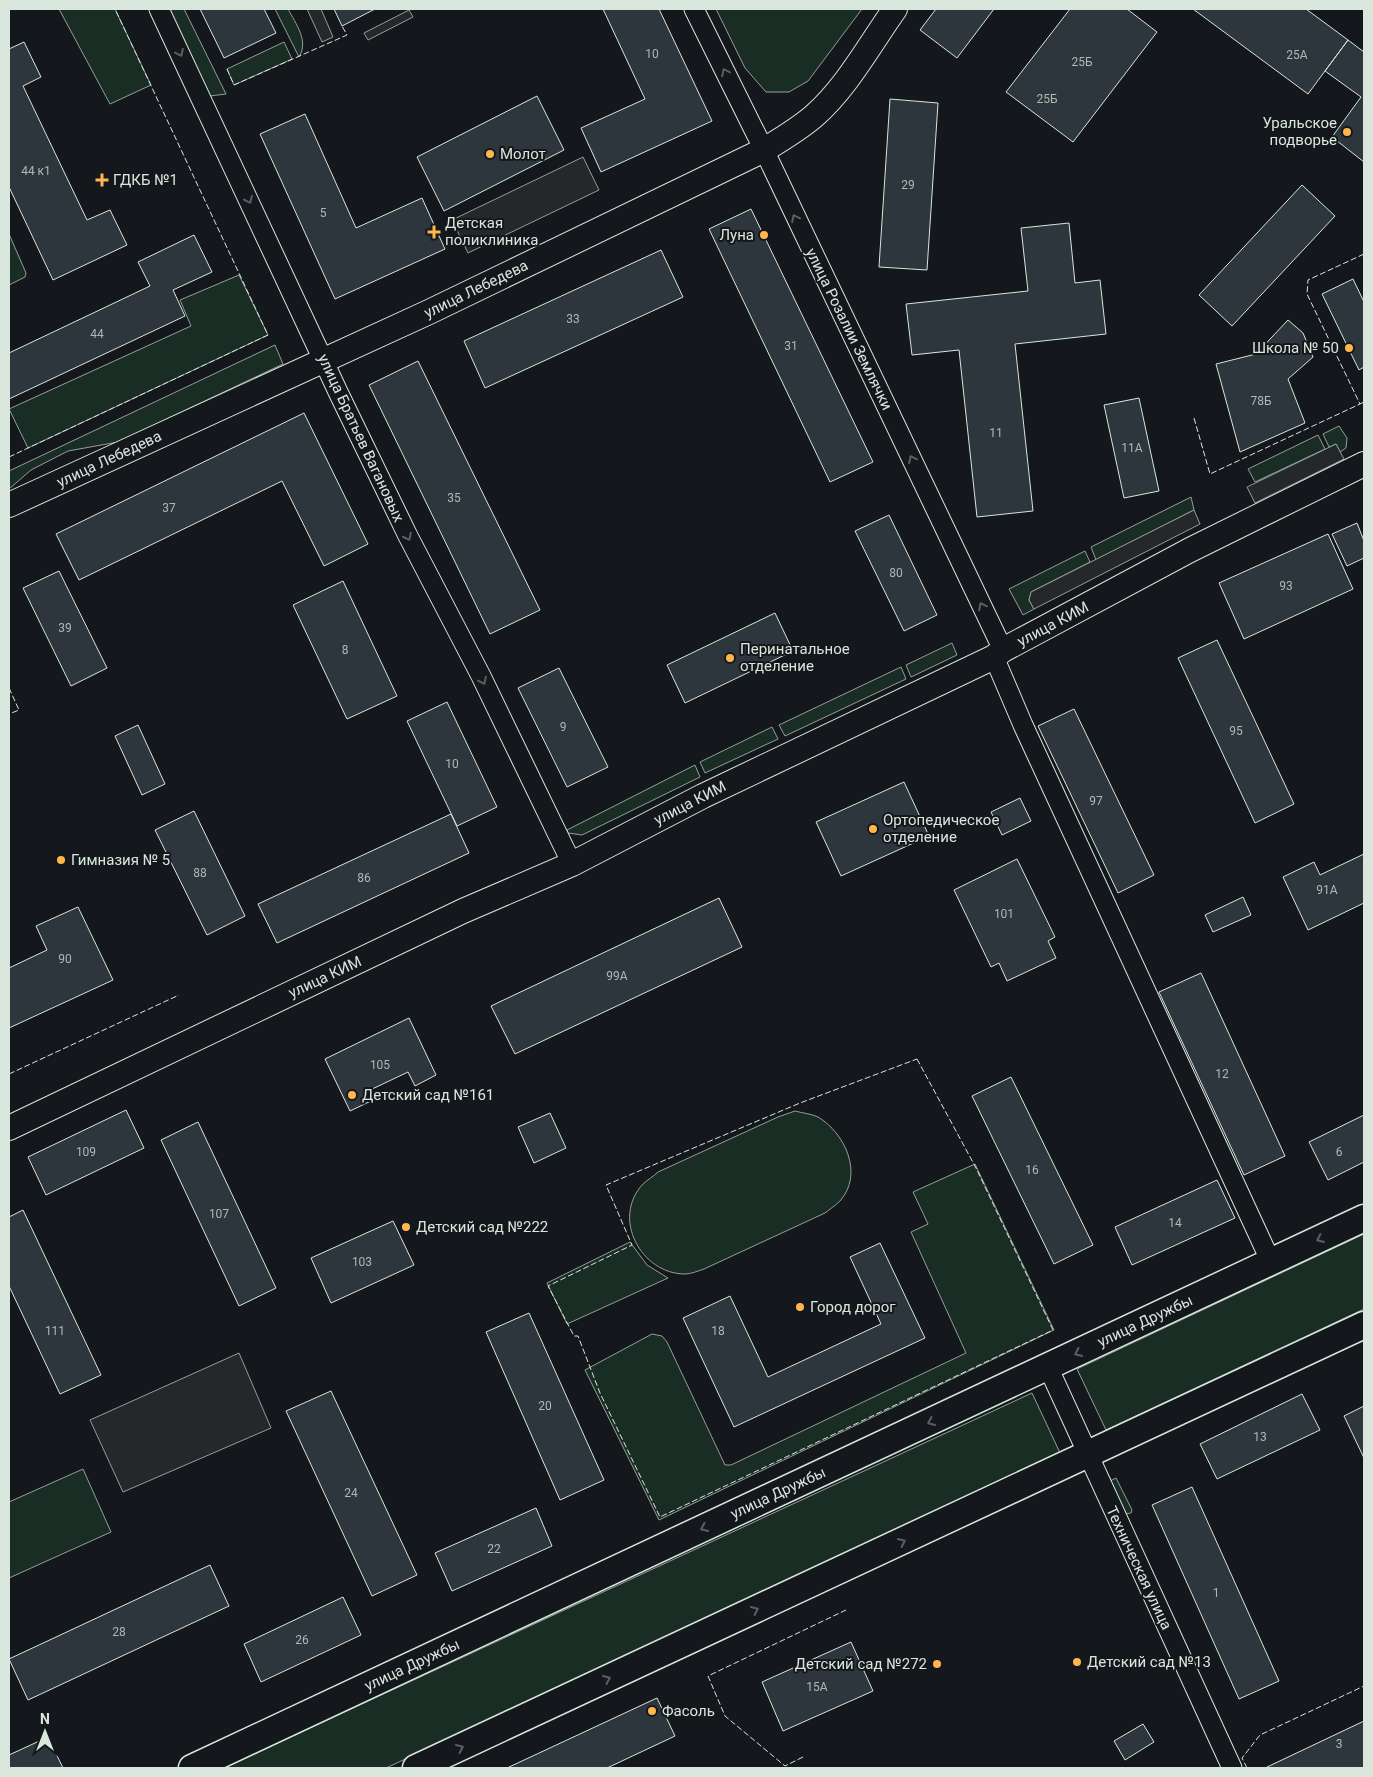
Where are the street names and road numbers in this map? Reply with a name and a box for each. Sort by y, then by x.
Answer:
street label: улица Розалии Землячки [802,245,896,413]
street label: улица Лебедева [421,256,531,322]
street label: улица Братьев Вагановых [314,351,408,525]
street label: улица Лебедева [54,427,164,491]
street label: улица КИМ [1014,598,1092,650]
street label: улица КИМ [651,777,729,829]
street label: улица КИМ [286,952,364,1002]
street label: улица Дружбы [1094,1291,1196,1351]
street label: улица Дружбы [727,1463,829,1523]
street label: Техническая улица [1102,1503,1176,1633]
street label: улица Дружбы [361,1635,463,1695]

